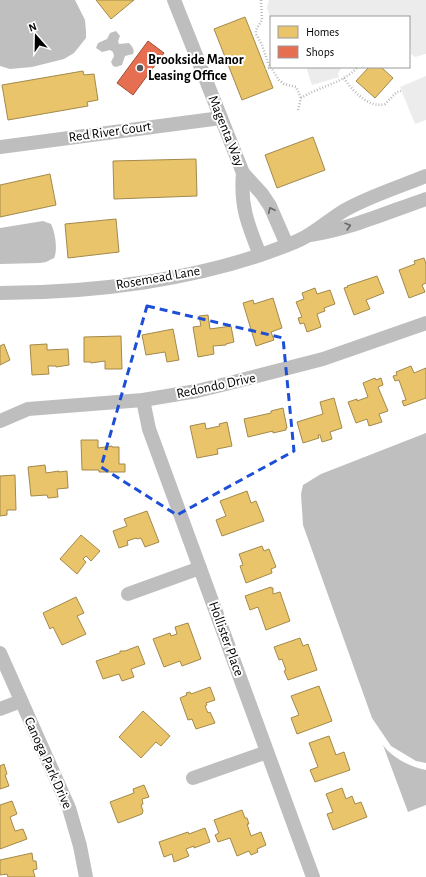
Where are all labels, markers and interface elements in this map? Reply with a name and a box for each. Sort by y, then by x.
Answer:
north arrow [16,16,56,56]
legend [270,16,410,68]
text: N [27,21,38,34]
text: Homes [306,26,339,38]
text: Shops [306,46,334,58]
place label: Brookside Manor Leasing Office [148,53,244,83]
marker: Brookside Manor Leasing Office [135,63,145,73]
street label: Magenta Way [205,94,247,168]
street label: Red River Court [68,119,153,145]
one-way arrow [268,206,276,214]
one-way arrow [344,223,351,231]
street label: Rosemead Lane [115,264,201,292]
street label: Redondo Drive [175,371,257,401]
street label: Hollister Place [206,600,246,678]
street label: Canoga Park Drive [22,715,74,811]

